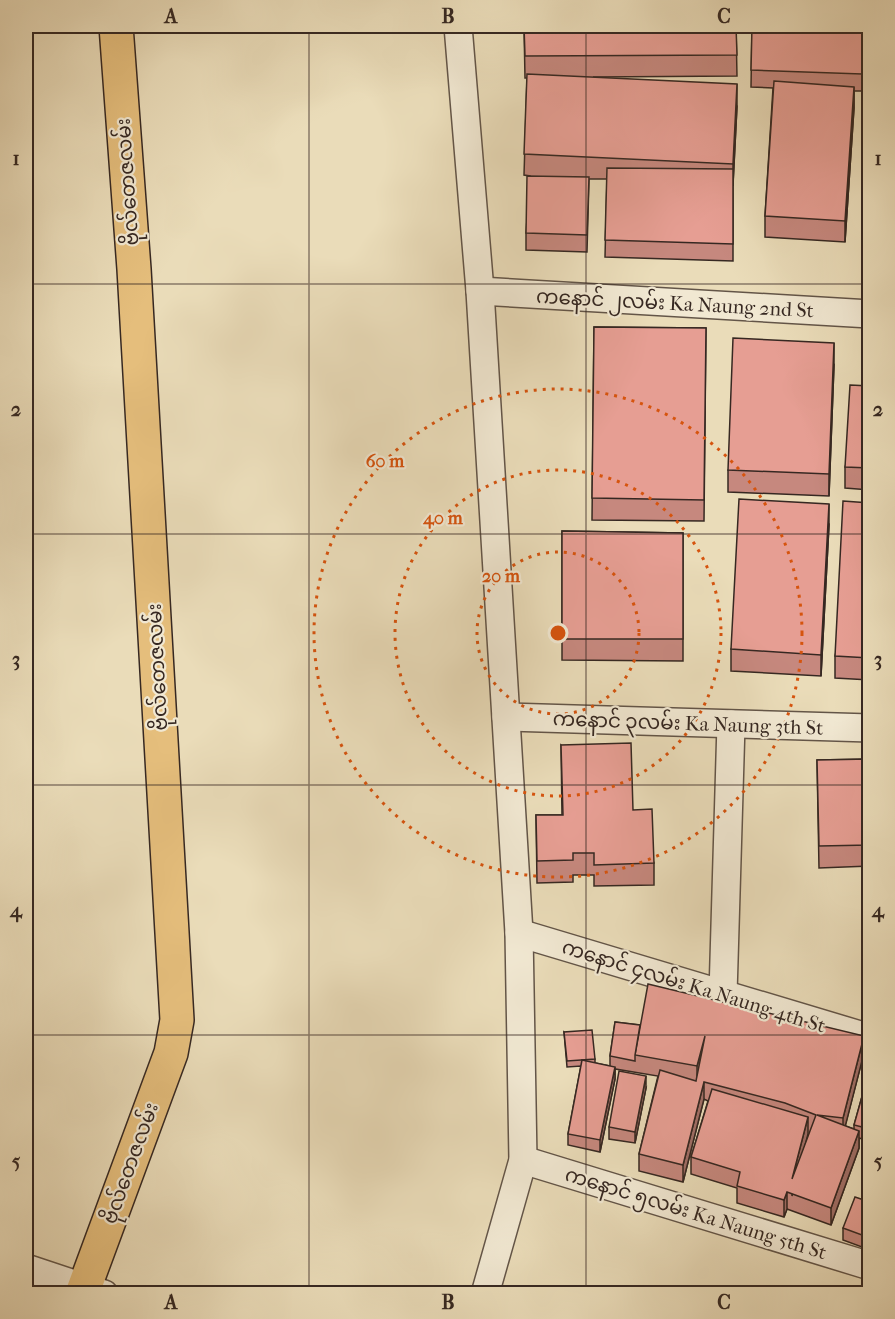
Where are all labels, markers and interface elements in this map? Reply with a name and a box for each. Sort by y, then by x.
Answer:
text: A [163,5,179,28]
text: B [441,5,455,28]
text: C [717,5,731,28]
street label: ဗိုလ်တေဇလမ်း [109,117,148,247]
text: 1 [12,147,20,170]
text: 1 [874,147,882,170]
street label: ကနောင် ၂လမ်း Ka Naung 2nd St [535,282,815,326]
text: 2 [11,398,21,421]
text: 2 [873,398,883,421]
text: 60 m [366,451,405,472]
text: 40 m [422,508,464,529]
text: 20 m [482,566,521,587]
street label: ဗိုလ်တေဇလမ်း [140,602,177,731]
centre of rings [548,623,568,643]
text: 3 [12,648,20,671]
text: 3 [874,648,882,671]
street label: ကနောင် ၃လမ်း Ka Naung 3th St [552,704,824,744]
text: 4 [9,899,23,923]
text: 4 [871,899,885,923]
street label: ကနောင် ၄လမ်း Ka Naung 4th St [558,933,829,1041]
street label: ဗိုလ်တေဇလမ်း [95,1098,168,1229]
text: 5 [12,1150,21,1173]
text: 5 [874,1150,883,1173]
street label: ကနောင် ၅လမ်း Ka Naung 5th St [561,1160,830,1268]
text: A [163,1291,179,1314]
text: B [441,1291,455,1314]
text: C [717,1291,731,1314]

